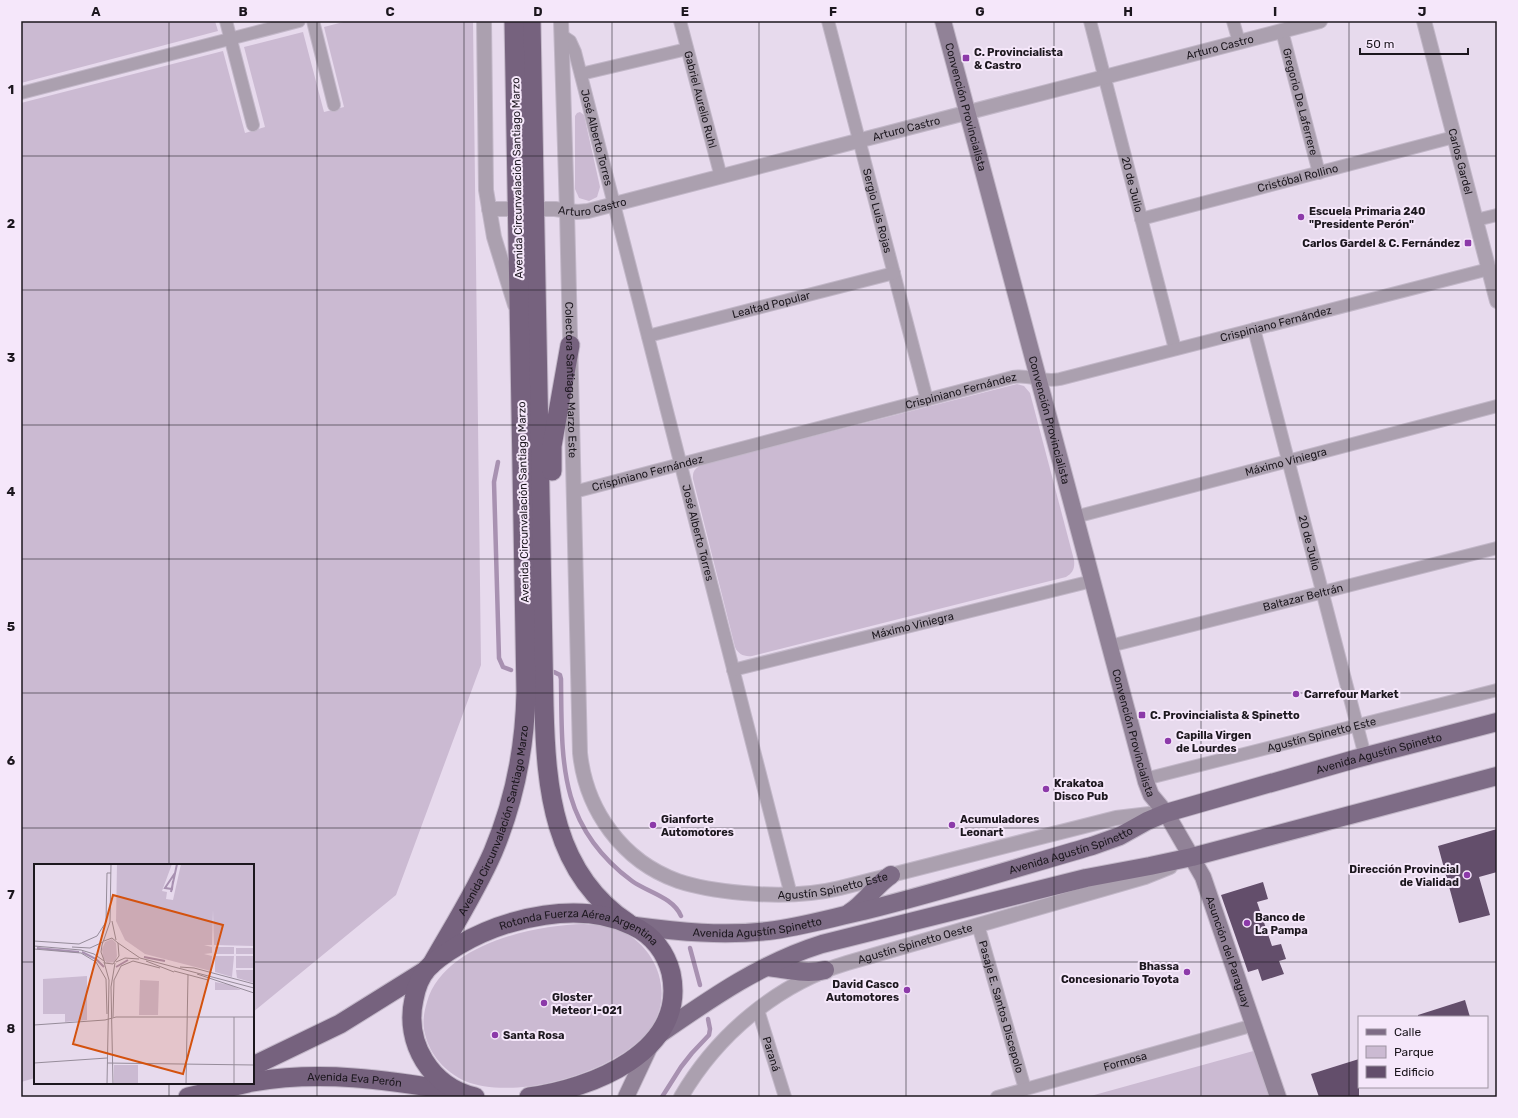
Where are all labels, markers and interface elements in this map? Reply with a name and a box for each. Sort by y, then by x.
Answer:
text: A [91,4,101,19]
text: B [238,4,248,19]
text: C [385,4,395,19]
text: D [533,4,543,19]
text: E [681,4,689,19]
text: F [829,4,837,19]
text: G [975,4,985,19]
text: H [1123,4,1133,19]
text: I [1273,4,1277,19]
text: J [1418,4,1426,19]
scale bar [1360,30,1468,56]
street label: Arturo Castro [1185,32,1255,62]
text: 50 m [1366,37,1394,51]
street label: Convención Provincialista [942,42,989,173]
place label: C. Provincialista & Castro [974,46,1063,72]
street label: Gregorio De Laferrere [1280,47,1320,157]
street label: Gabriel Aurelio Ruhl [681,49,719,150]
marker: C. Provincialista & Castro [961,53,971,63]
street label: Avenida Circunvalación Santiago Marzo [509,77,526,279]
text: 1 [8,82,14,97]
street label: José Alberto Torres [578,88,615,188]
street label: Arturo Castro [871,114,942,144]
street label: Carlos Gardel [1445,127,1475,196]
street label: 20 de Julio [1118,156,1145,214]
street label: Cristóbal Rollino [1256,162,1340,195]
street label: Sergio Luis Rojas [860,167,894,255]
street label: Arturo Castro [557,195,628,219]
place label: Escuela Primaria 240 "Presidente Perón" [1309,205,1425,231]
marker: Escuela Primaria 240 "Presidente Perón" [1296,212,1306,222]
text: 2 [7,216,15,231]
place label: Carlos Gardel & C. Fernández [1302,237,1460,250]
marker: Carlos Gardel & C. Fernández [1463,238,1473,248]
street label: Lealtad Popular [731,289,812,321]
street label: Colectora Santiago Marzo Este [562,301,579,458]
street label: Crispiniano Fernández [1219,304,1333,345]
text: 3 [7,350,16,365]
street label: Convención Provincialista [1026,355,1072,486]
street label: Crispiniano Fernández [904,370,1018,412]
street label: Avenida Circunvalación Santiago Marzo [515,401,532,603]
street label: Máximo Viniegra [1244,445,1328,479]
street label: Crispiniano Fernández [591,452,705,494]
street label: José Alberto Torres [679,483,716,583]
text: 4 [7,484,16,499]
street label: 20 de Julio [1296,514,1323,572]
street label: Baltazar Beltrán [1262,581,1344,614]
street label: Máximo Viniegra [870,610,955,642]
text: 5 [7,619,15,634]
street label: Convención Provincialista [1109,668,1157,799]
place label: Carrefour Market [1304,688,1399,701]
marker: Carrefour Market [1291,689,1301,699]
place label: C. Provincialista & Spinetto [1150,709,1300,722]
marker: C. Provincialista & Spinetto [1137,710,1147,720]
street label: Agustín Spinetto Este [1266,715,1377,755]
street label: Avenida Circunvalación Santiago Marzo [456,725,531,918]
place label: Capilla Virgen de Lourdes [1176,729,1251,755]
street label: Avenida Agustín Spinetto [1315,731,1443,777]
marker: Capilla Virgen de Lourdes [1163,736,1173,746]
text: 6 [7,753,16,768]
place label: Krakatoa Disco Pub [1054,777,1108,803]
marker: Krakatoa Disco Pub [1041,784,1051,794]
place label: Gianforte Automotores [661,813,734,839]
place label: Acumuladores Leonart [960,813,1039,839]
marker: Gianforte Automotores [648,820,658,830]
marker: Acumuladores Leonart [947,820,957,830]
street label: Avenida Agustín Spinetto [1007,824,1135,877]
place label: Dirección Provincial de Vialidad [1349,863,1459,889]
inset map [34,864,254,1084]
street label: Agustín Spinetto Este [778,870,889,902]
marker: Dirección Provincial de Vialidad [1462,870,1472,880]
text: 7 [7,887,15,902]
street label: Asunción del Paraguay [1203,894,1253,1010]
street label: Rotonda Fuerza Aérea Argentina [498,907,661,948]
place label: Banco de La Pampa [1255,911,1308,937]
street label: Avenida Agustín Spinetto [692,915,823,940]
marker: Banco de La Pampa [1242,918,1252,928]
street label: Agustín Spinetto Oeste [856,921,974,967]
street label: Pasaje E. Santos Discepolo [976,939,1026,1075]
place label: Bhassa Concesionario Toyota [1061,960,1179,986]
marker: Bhassa Concesionario Toyota [1182,967,1192,977]
place label: David Casco Automotores [826,978,899,1004]
marker: David Casco Automotores [902,985,912,995]
place label: Gloster Meteor I-021 [552,991,622,1017]
marker: Gloster Meteor I-021 [539,998,549,1008]
legend [1358,1016,1488,1088]
text: 8 [7,1021,16,1036]
text: Calle [1394,1025,1421,1039]
place label: Santa Rosa [503,1029,565,1042]
marker: Santa Rosa [490,1030,500,1040]
street label: Paraná [760,1035,783,1073]
text: Parque [1394,1045,1434,1059]
street label: Formosa [1102,1049,1148,1074]
text: Edificio [1394,1065,1434,1079]
street label: Avenida Eva Perón [307,1071,403,1090]

